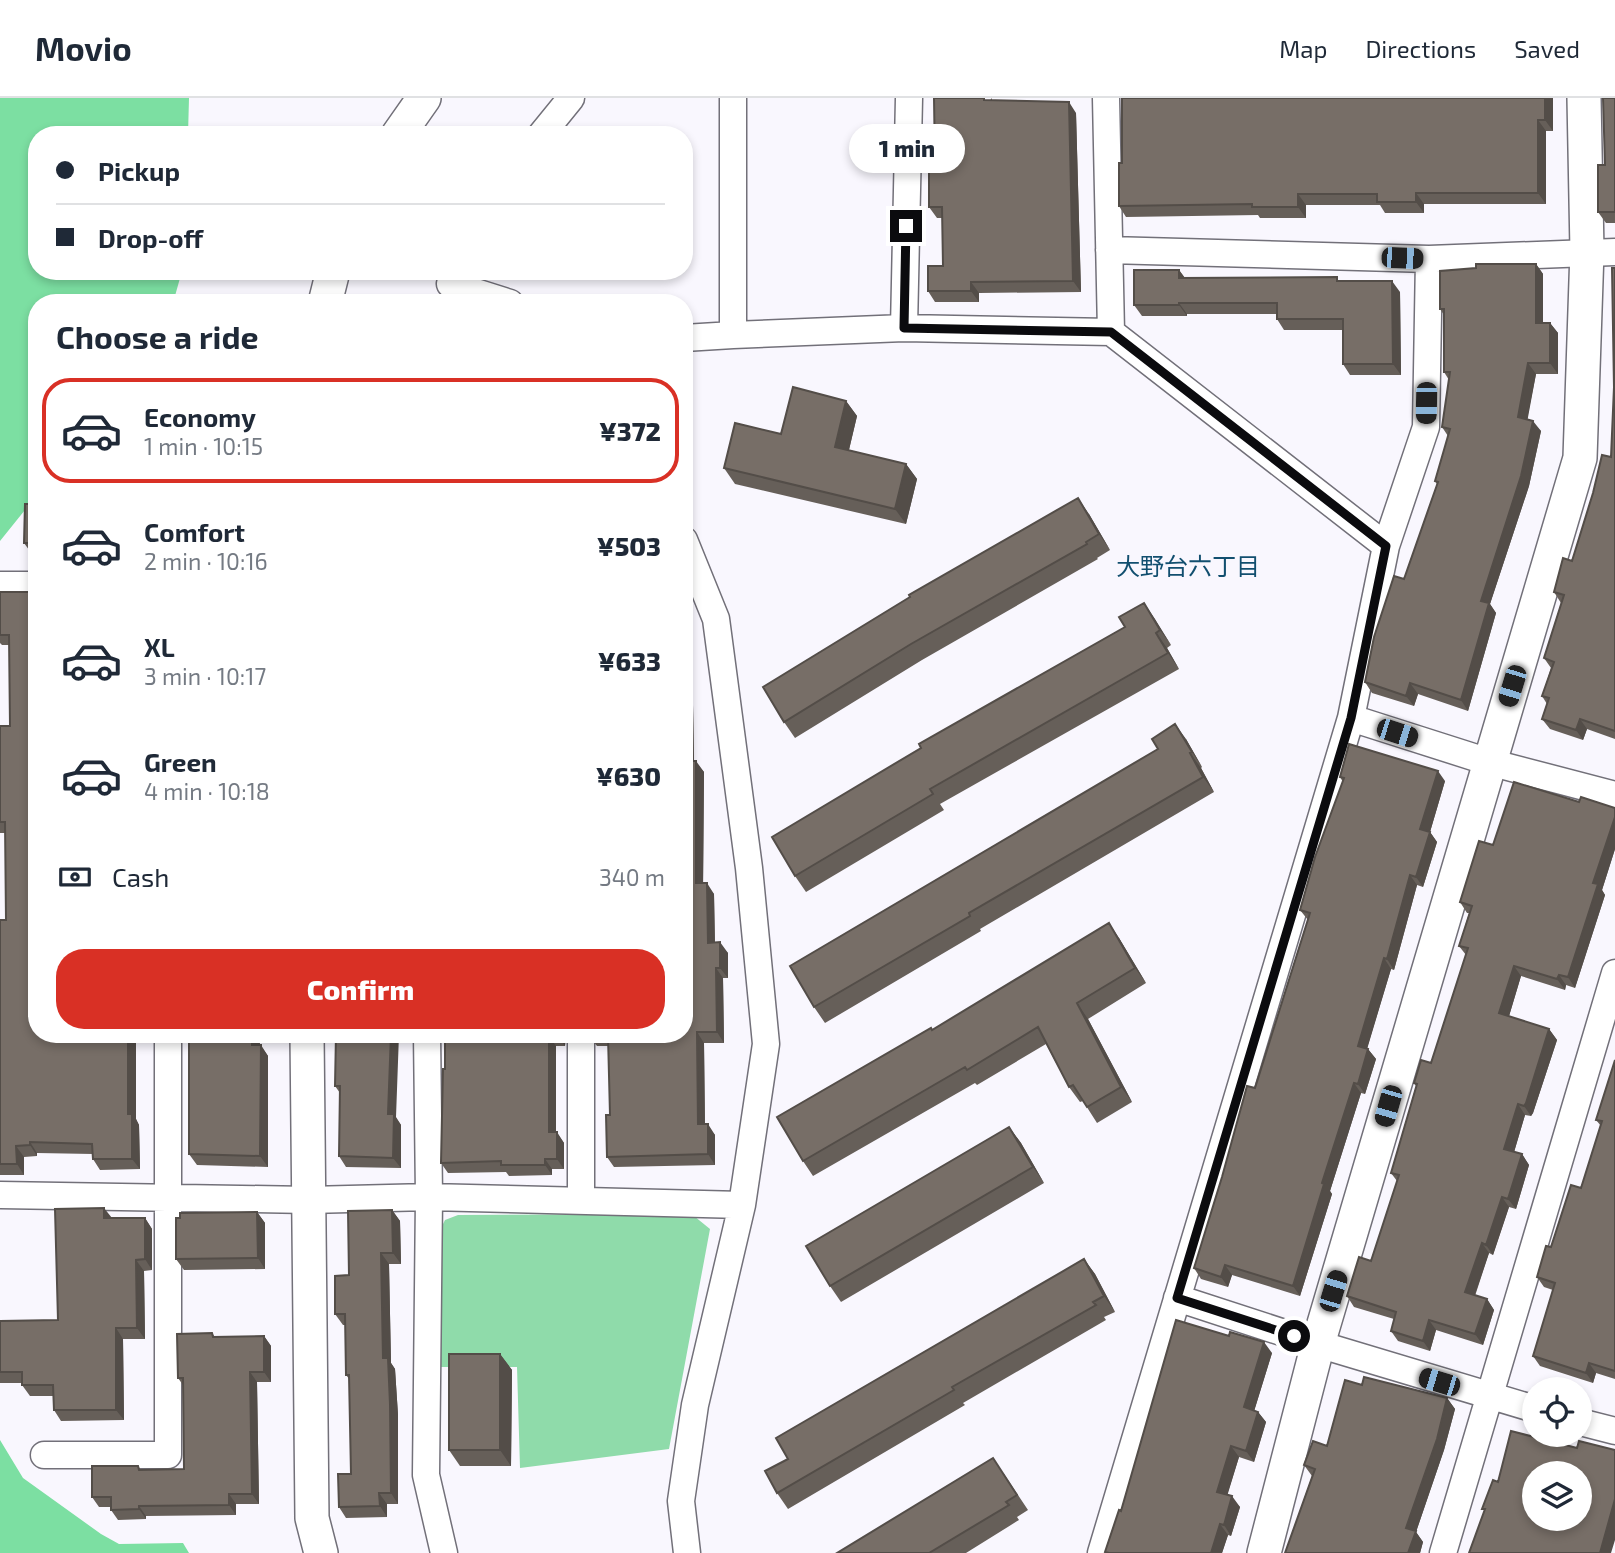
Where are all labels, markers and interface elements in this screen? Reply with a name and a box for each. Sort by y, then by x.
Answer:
text: Movio [35,28,132,68]
text: Map [1279,34,1327,63]
text: Directions [1365,34,1476,63]
text: Saved [1514,34,1580,63]
callout: 1 min [848,124,964,174]
text: 1 min [879,134,935,162]
text: Pickup [98,155,180,186]
route end [890,210,922,242]
text: Drop-off [98,222,203,253]
car [1381,247,1424,269]
text: Choose a ride [56,317,259,355]
car [1416,382,1437,424]
icon: car [60,399,123,462]
text: Economy [144,401,256,432]
text: ¥372 [599,415,661,446]
text: 1 min · 10:15 [144,432,263,460]
icon: car [60,514,123,577]
text: Comfort [144,516,245,547]
text: ¥503 [597,530,661,561]
text: 2 min · 10:16 [144,547,268,575]
district label: 大野台六丁目 [1116,551,1260,580]
icon: car [60,629,123,692]
text: XL [144,631,175,662]
text: ¥633 [598,645,661,676]
text: 3 min · 10:17 [144,662,266,690]
car [1496,663,1529,709]
car [1374,717,1421,749]
icon: car [60,744,123,807]
text: Green [144,746,217,777]
text: ¥630 [596,760,661,791]
text: 4 min · 10:18 [144,777,270,805]
icon: cash [56,858,94,896]
text: Cash [112,861,169,892]
text: 340 m [599,863,665,891]
button: Confirm [56,949,665,1029]
car [1373,1083,1404,1129]
car [1317,1268,1350,1314]
route start [1278,1320,1310,1352]
car [1416,1366,1463,1398]
map controls [1522,1377,1592,1531]
button: locate [1522,1377,1592,1447]
button: layers [1522,1461,1592,1531]

